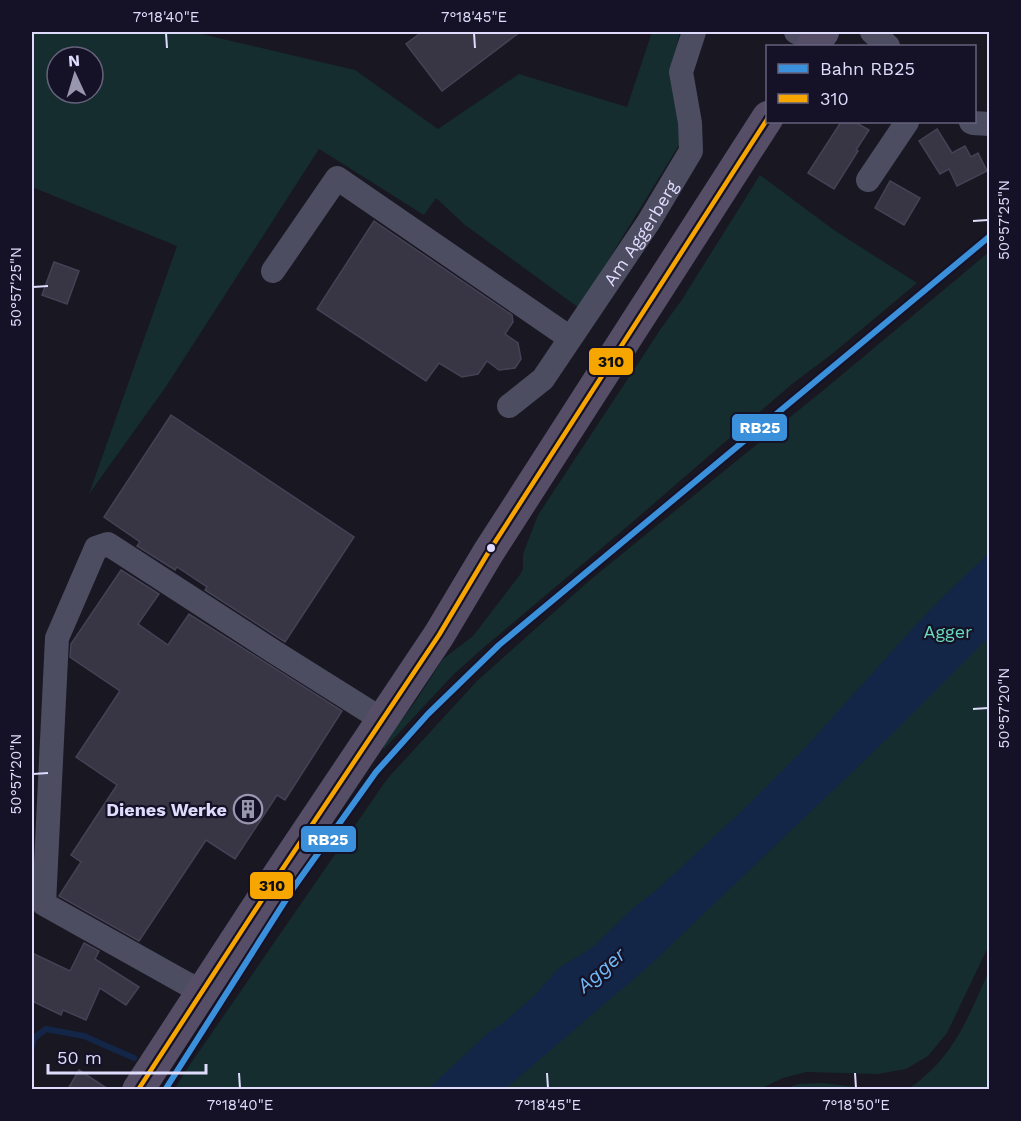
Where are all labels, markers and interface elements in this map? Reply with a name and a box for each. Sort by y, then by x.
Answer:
text: 7°18'40"E [133,8,199,26]
text: 7°18'45"E [441,8,507,26]
north arrow [45,45,105,105]
legend [766,45,976,123]
text: N [67,51,81,70]
text: Bahn RB25 [820,58,915,79]
text: 310 [820,88,849,109]
street label: Am Aggerberg [598,176,682,290]
text: 50°57'25"N [995,180,1013,260]
text: 50°57'25"N [7,247,25,327]
line badge: 310 [588,347,634,376]
text: 310 [598,352,624,371]
line badge: RB25 [731,413,788,442]
text: RB25 [740,418,780,437]
unlabelled marker [485,542,497,554]
park label: Agger [924,621,972,642]
text: 50°57'20"N [995,668,1013,748]
text: 50°57'20"N [7,734,25,814]
building icon: Dienes Werke [232,793,264,825]
place label: Dienes Werke [106,799,227,820]
line badge: RB25 [300,825,357,853]
text: RB25 [308,830,348,849]
line badge: 310 [249,871,294,900]
text: 310 [259,876,285,895]
water label: Agger [571,942,631,998]
scale bar [48,1037,206,1075]
text: 50 m [57,1047,102,1068]
text: 7°18'40"E [207,1096,273,1114]
text: 7°18'45"E [515,1096,581,1114]
text: 7°18'50"E [822,1096,890,1114]

